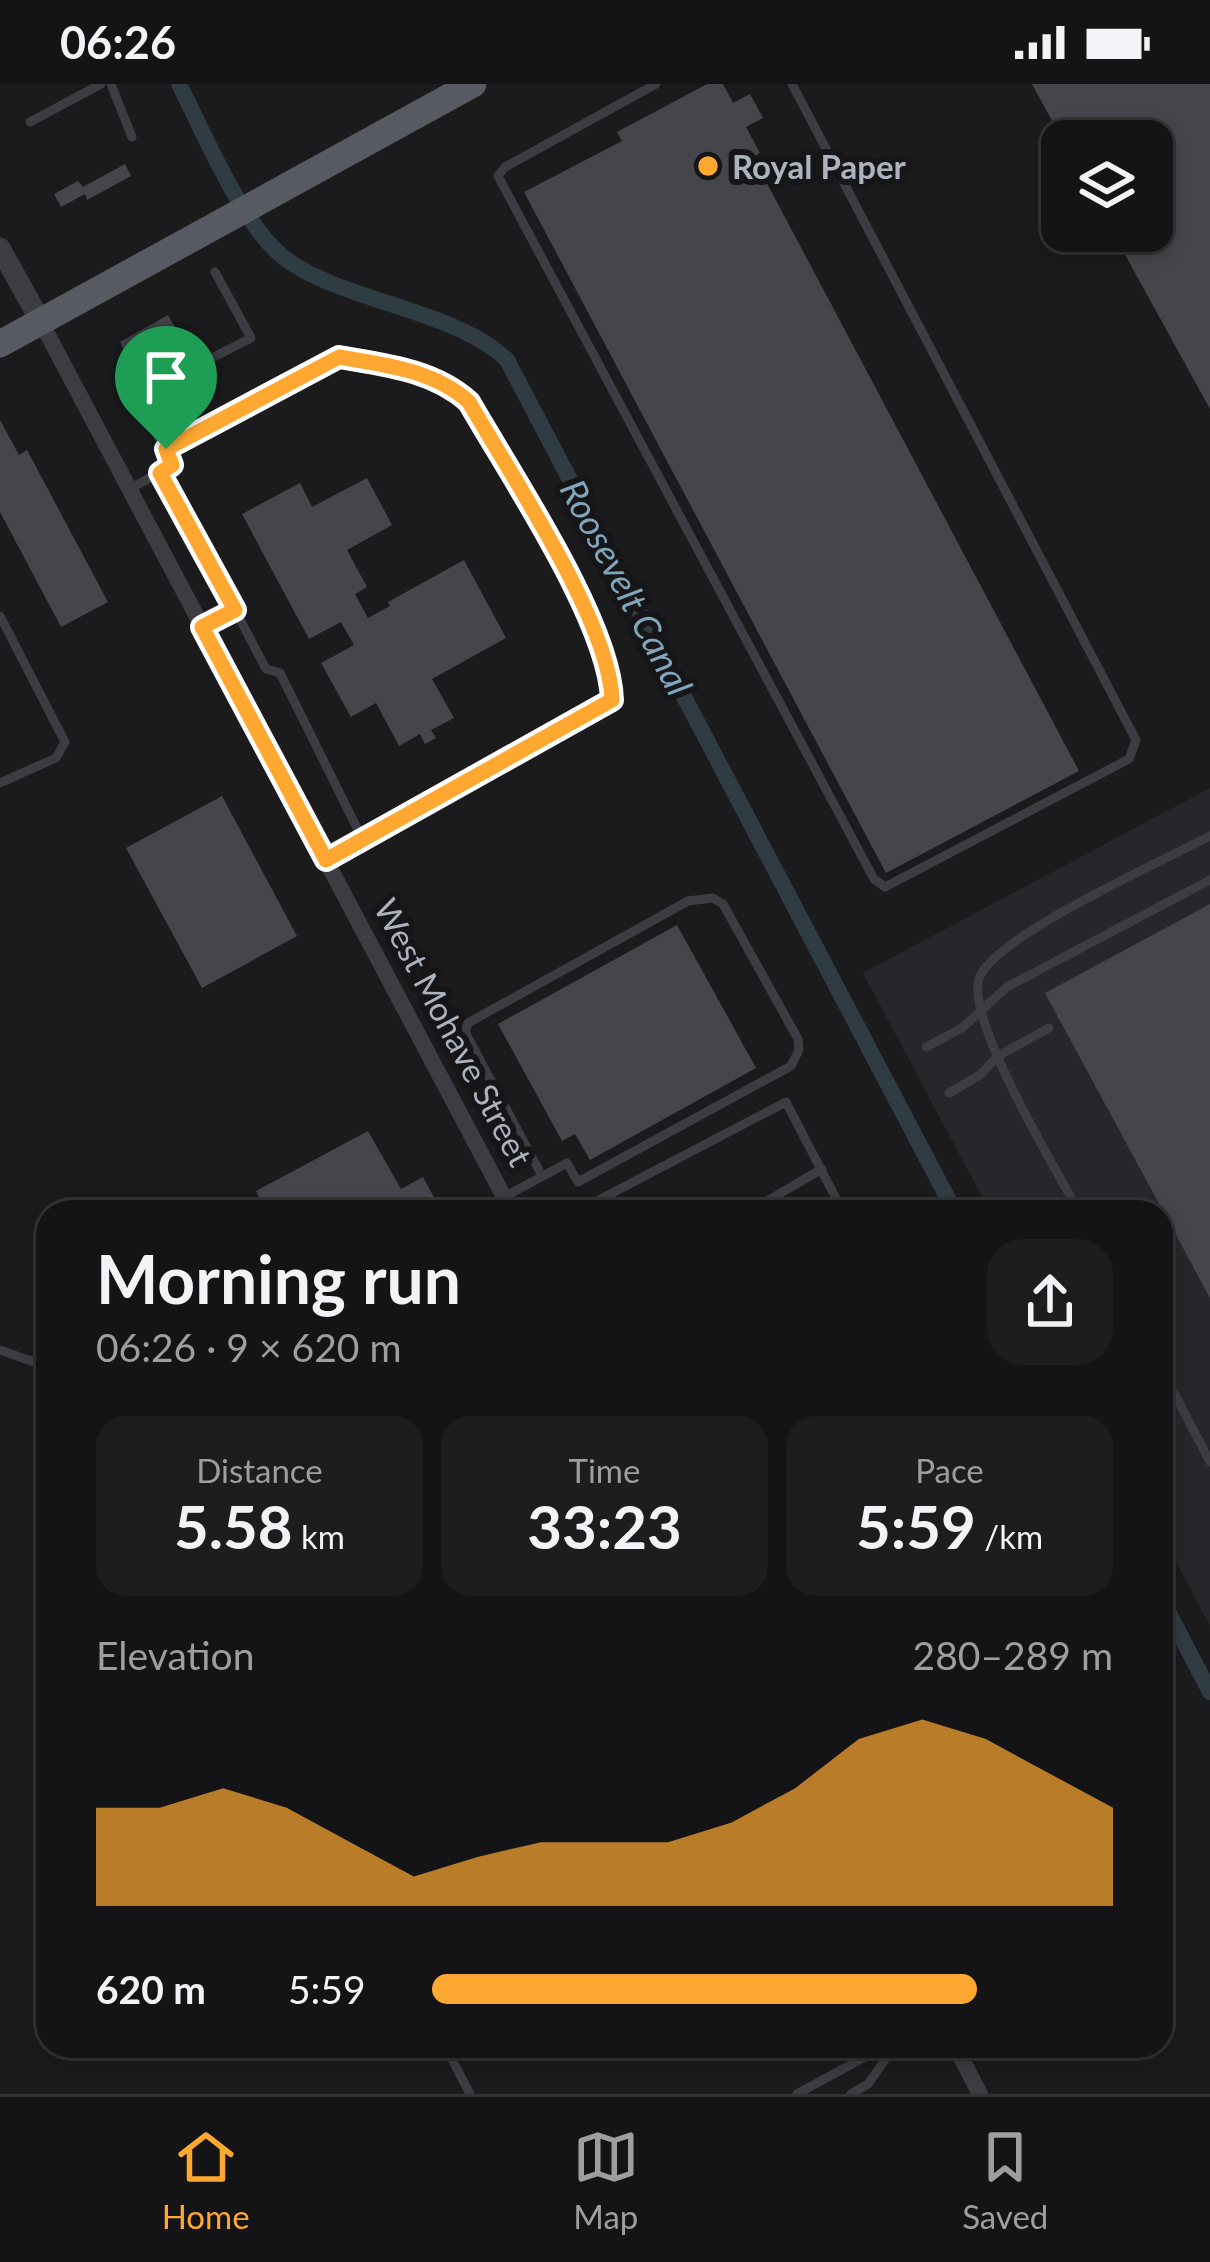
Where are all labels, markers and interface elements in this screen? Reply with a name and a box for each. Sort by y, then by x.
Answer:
text: 06:26 [60,15,176,69]
map controls [1041,120,1173,252]
button: layers [1041,120,1173,252]
place label: Royal Paper [732,146,907,186]
marker: Royal Paper [695,153,721,179]
pin [115,326,217,449]
icon: arrive [133,344,199,410]
water label: Roosevelt Canal [552,472,702,702]
street label: West Mohave Street [367,892,541,1173]
text: Morning run [96,1239,461,1318]
button: share [987,1239,1113,1365]
text: 06:26 · 9 × 620 m [96,1324,401,1370]
text: Distance [196,1450,323,1490]
text: Time [569,1450,640,1490]
text: Pace [915,1450,984,1490]
text: 5.58 [174,1490,293,1562]
text: 33:23 [527,1490,682,1562]
text: 5:59 [856,1490,976,1562]
text: km [293,1516,345,1556]
text: /km [976,1516,1043,1556]
text: Elevation [96,1632,254,1678]
text: 280–289 m [913,1632,1113,1678]
text: 620 m [96,1966,206,2012]
text: 5:59 [288,1966,366,2012]
tab: Home [162,2124,250,2236]
tab: Map [573,2124,639,2236]
tab: Saved [962,2124,1048,2236]

